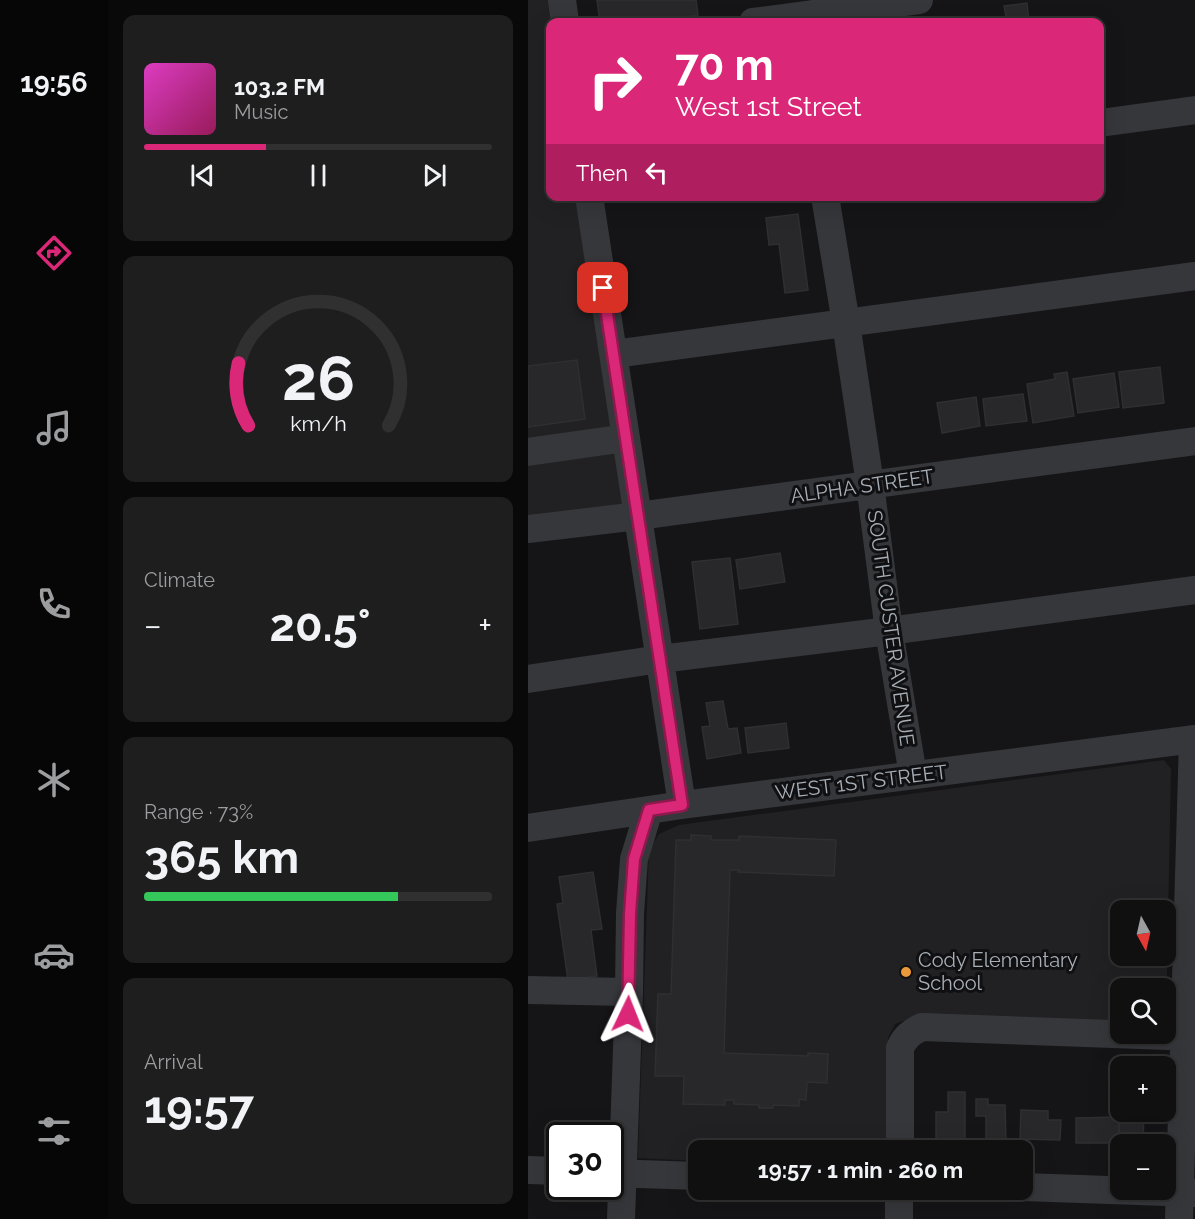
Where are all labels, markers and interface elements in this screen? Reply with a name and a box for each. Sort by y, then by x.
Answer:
text: 70 m [675,41,774,90]
icon: right [576,42,654,120]
text: 19:56 [20,67,88,98]
text: 103.2 FM [234,74,325,100]
text: West 1st Street [675,91,862,122]
text: Music [234,100,288,124]
icon: left [640,156,673,189]
icon: previous [186,159,219,192]
icon: pause [302,159,335,192]
icon: next [418,159,451,192]
text: Then [576,160,628,186]
icon: directions [33,232,75,274]
pin [577,262,628,313]
icon: arrive [586,271,619,304]
text: 26 [281,341,355,415]
icon: music [33,407,75,449]
text: km/h [290,411,346,436]
street label: ALPHA STREET [789,464,935,508]
street label: SOUTH CUSTER AVENUE [863,508,919,748]
text: Climate [144,568,215,592]
icon: phone [33,583,75,625]
text: 20.5° [270,599,370,652]
text: − [144,606,162,645]
text: + [478,606,492,645]
icon: climate [33,759,75,801]
street label: WEST 1ST STREET [774,760,948,804]
text: Range · 73% [144,800,253,824]
text: 365 km [144,831,299,884]
north arrow [1110,900,1176,966]
map controls [1110,900,1176,1200]
icon: car [33,934,75,976]
place label: Cody Elementary School [918,948,1078,995]
marker: Cody Elementary School [899,965,913,979]
button: search [1110,978,1176,1044]
position arrow [596,982,660,1046]
text: Arrival [144,1050,203,1074]
button: + [1110,1056,1176,1122]
text: 19:57 [144,1081,254,1134]
icon: filters [33,1110,75,1152]
speed limit sign: 30 [546,1122,624,1200]
button: − [1110,1134,1176,1200]
text: 19:57 · 1 min · 260 m [758,1157,963,1183]

